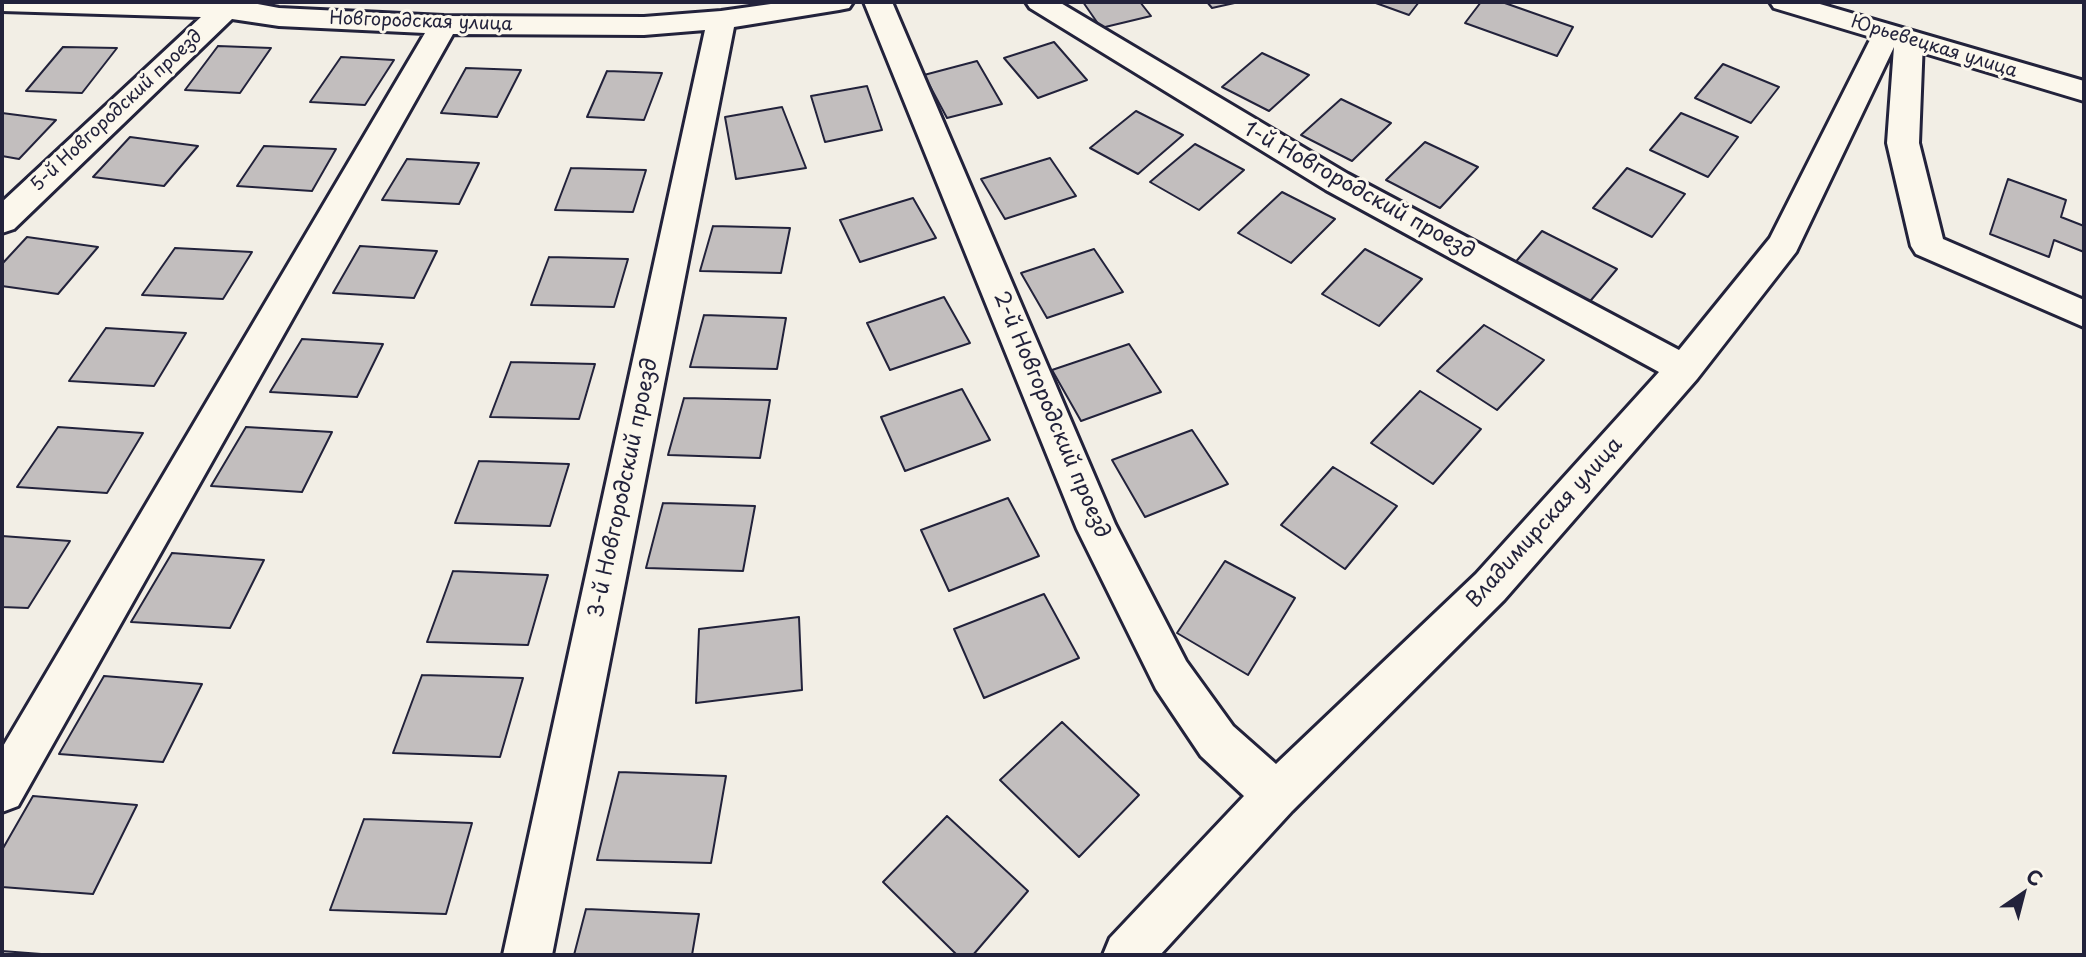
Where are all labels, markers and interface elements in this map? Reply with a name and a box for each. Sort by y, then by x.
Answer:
street label: Новгородская улица [329,8,513,36]
street label: Юрьевецкая улица [1848,11,2020,83]
street label: 5-й Новгородский проезд [27,26,207,196]
street label: 1-й Новгородский проезд [1239,117,1479,265]
street label: 2-й Новгородский проезд [988,288,1114,542]
street label: 3-й Новгородский проезд [584,356,664,620]
street label: Владимирская улица [1462,433,1628,613]
north arrow [1988,859,2058,929]
text: С [2021,861,2049,892]

